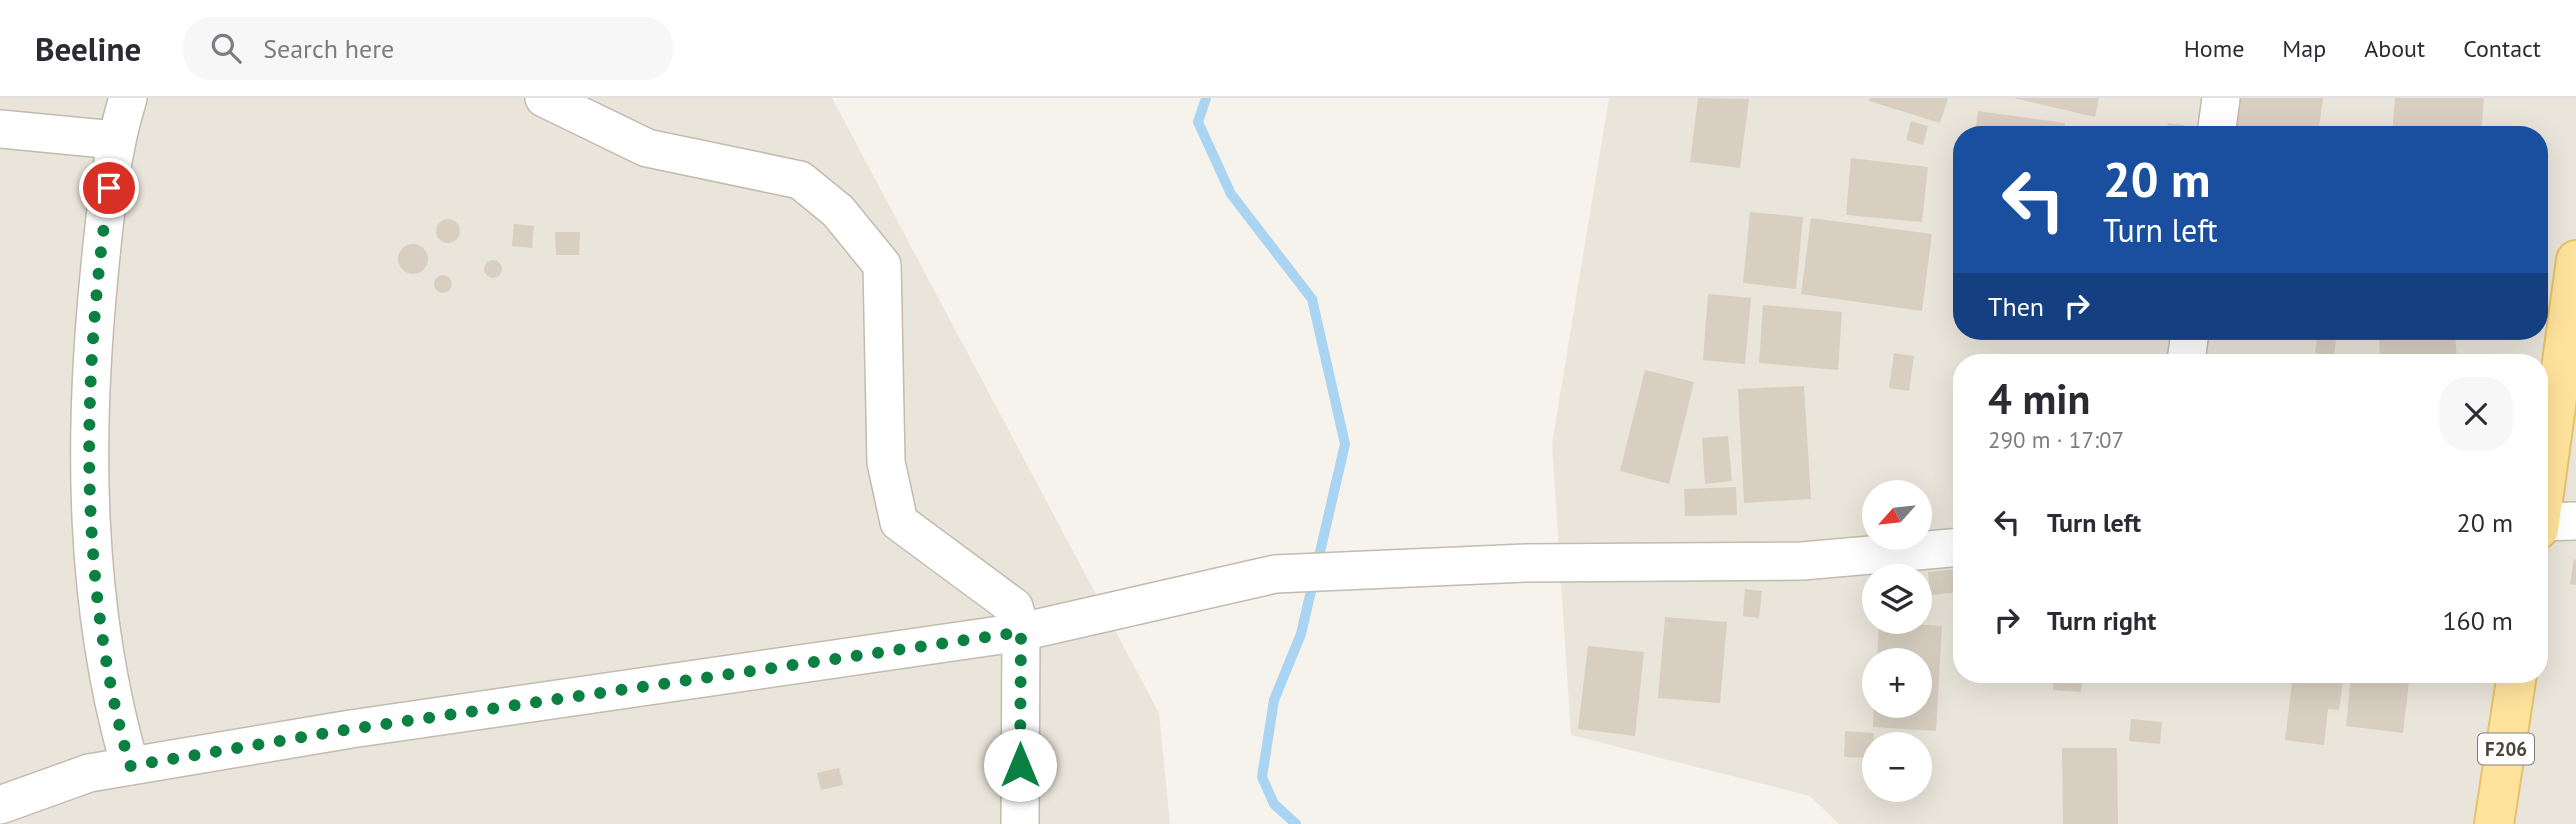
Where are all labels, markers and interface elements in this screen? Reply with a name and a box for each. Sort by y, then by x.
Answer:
search box [183,17,673,80]
text: Beeline [35,27,141,70]
icon: search [207,29,245,67]
text: Search here [263,32,394,65]
text: Home [2184,33,2244,64]
text: Map [2282,33,2326,64]
text: About [2364,33,2425,64]
text: Contact [2463,33,2541,64]
text: 20 m [2103,147,2210,211]
icon: left [1988,154,2079,245]
pin [79,158,139,218]
icon: arrive [90,169,128,207]
text: Turn left [2103,209,2218,251]
icon: right [2058,287,2096,325]
text: Then [1988,290,2044,323]
text: 4 min [1988,371,2090,426]
button: close [2439,377,2513,451]
text: 290 m · 17:07 [1988,425,2124,454]
north arrow [1862,480,1932,550]
map controls [1862,480,1932,802]
icon: left [1988,503,2026,541]
text: Turn left [2047,506,2141,539]
text: 20 m [2457,506,2513,539]
button: layers [1862,564,1932,634]
icon: right [1988,601,2026,639]
text: Turn right [2047,604,2156,637]
text: 160 m [2442,604,2513,637]
button: + [1862,648,1932,718]
position arrow [983,728,1057,802]
button: − [1862,732,1932,802]
road number: F206 [2478,734,2534,764]

